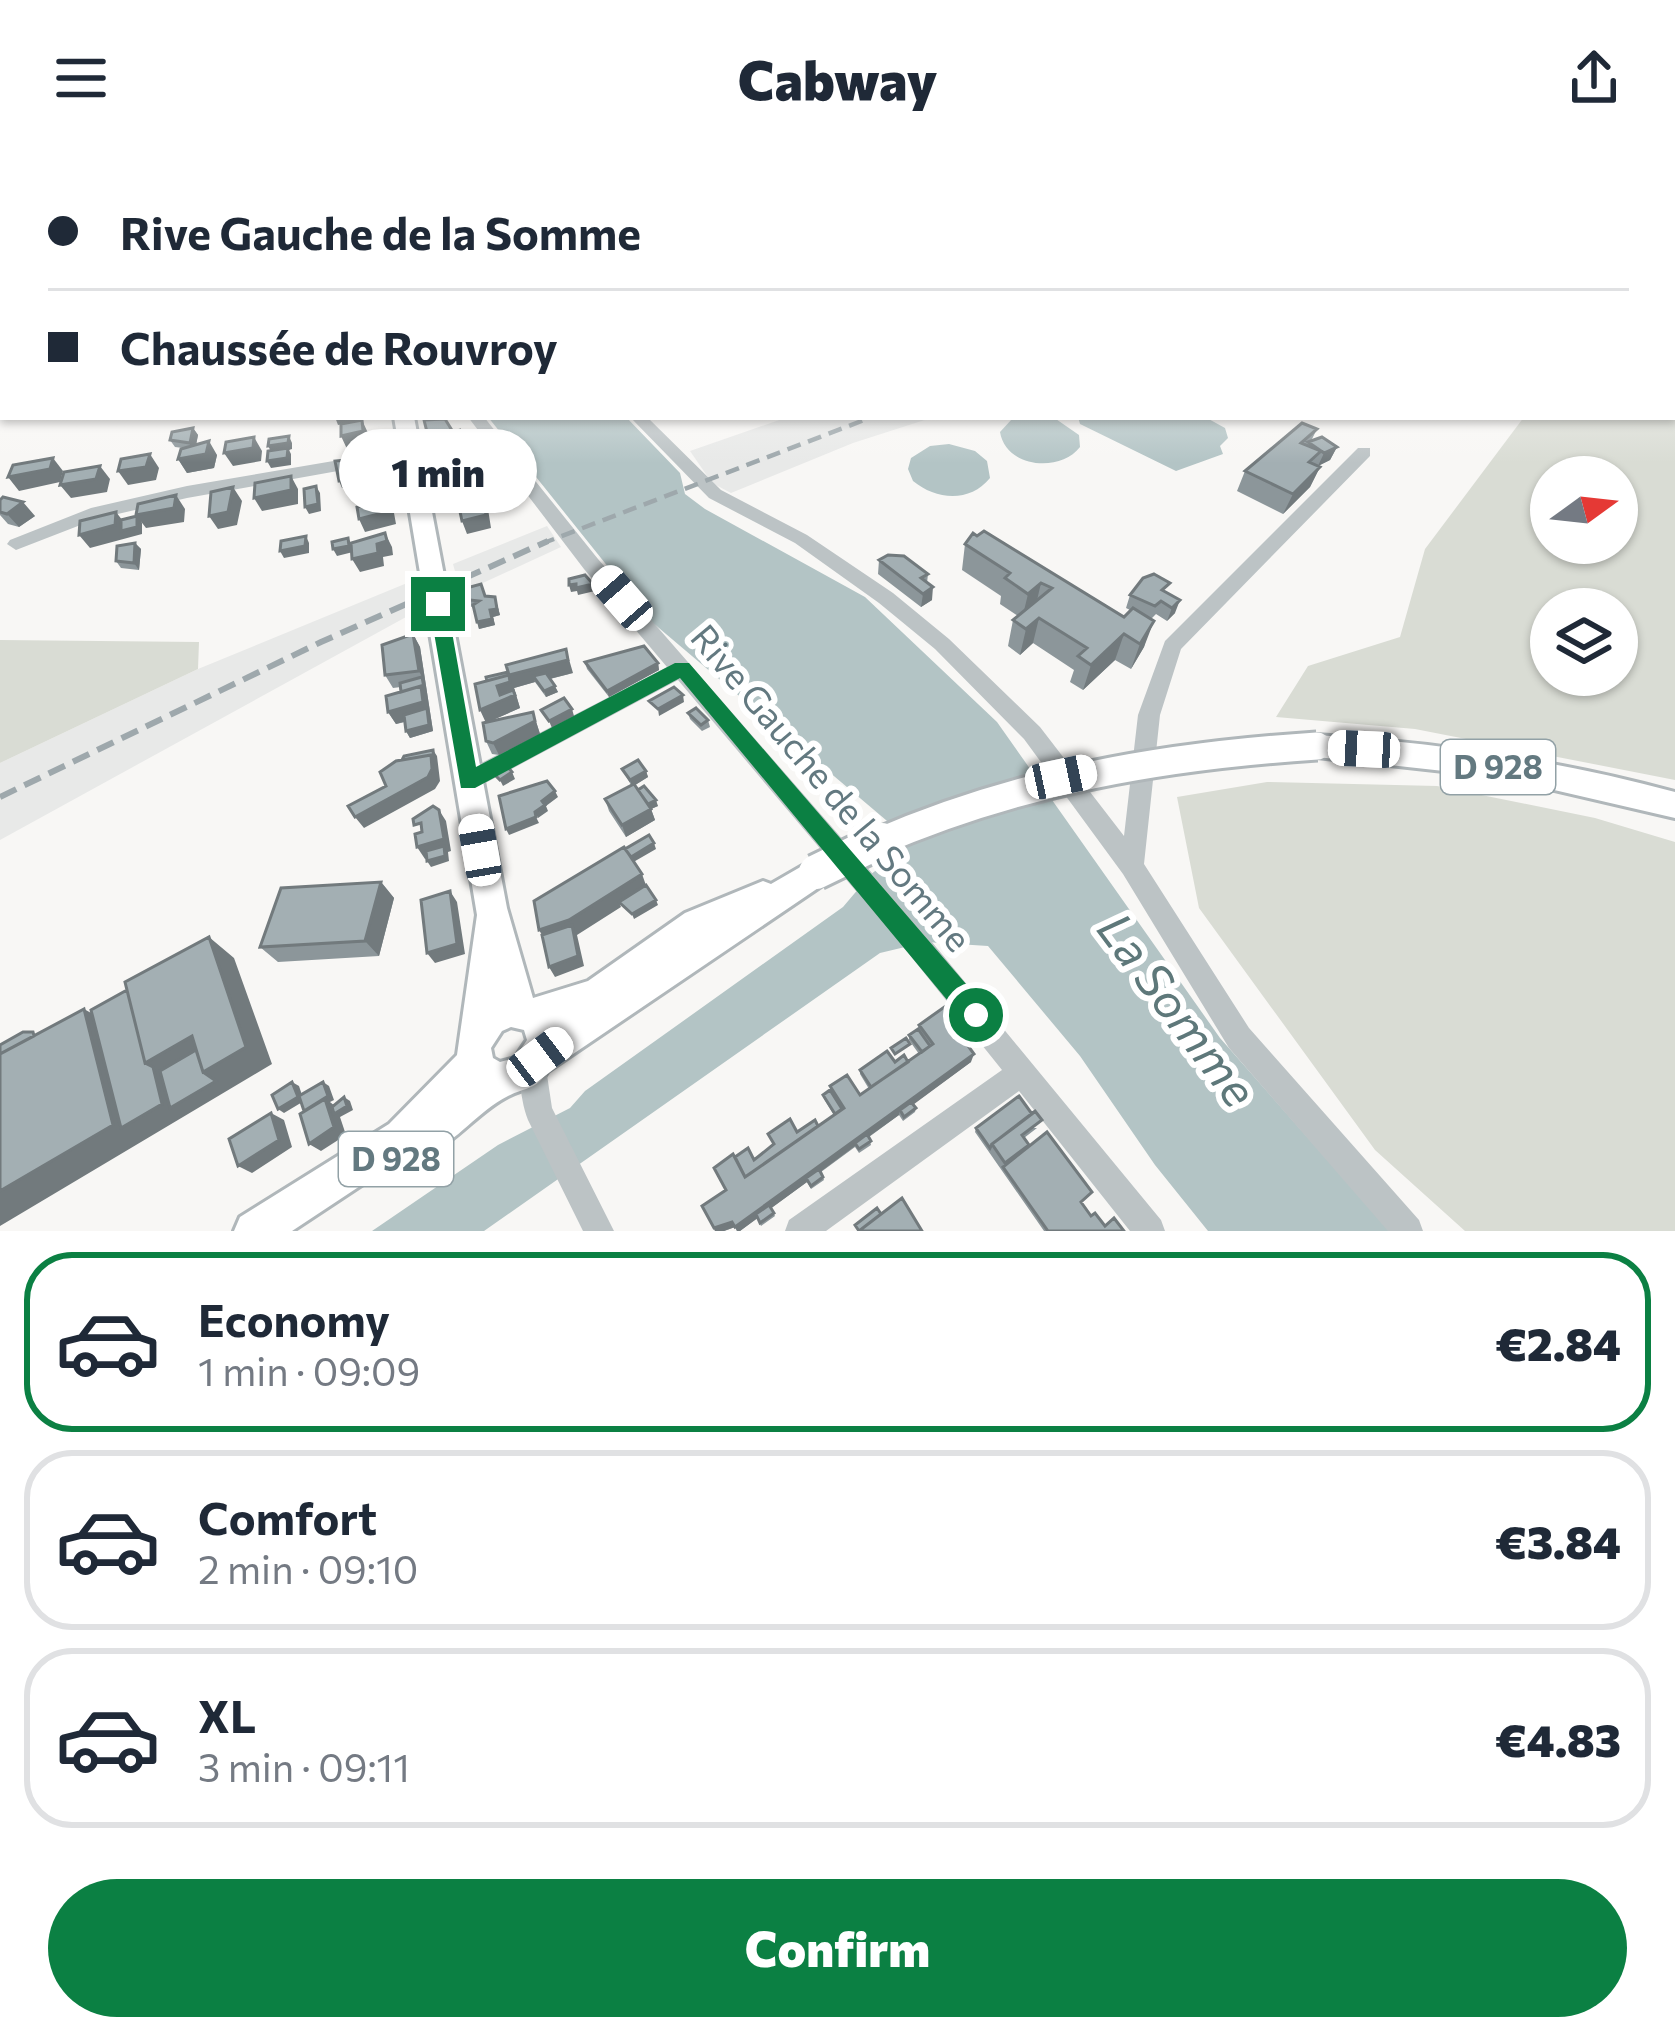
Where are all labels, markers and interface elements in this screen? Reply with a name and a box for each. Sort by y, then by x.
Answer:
icon: menu [48,45,114,111]
text: Cabway [738,45,937,111]
icon: share [1561,45,1627,111]
text: Rive Gauche de la Somme [120,204,641,259]
text: Chaussée de Rouvroy [120,319,558,374]
callout: 1 min [339,430,537,514]
text: 1 min [391,447,485,495]
north arrow [1530,456,1638,564]
map controls [1530,456,1638,696]
car [585,559,659,637]
route end [411,577,465,631]
button: layers [1530,588,1638,696]
street label: Rive Gauche de la Somme [683,614,982,959]
car [1327,729,1401,769]
road number: D 928 [1441,740,1555,794]
car [1022,752,1100,802]
car [456,811,504,889]
water label: La Somme [1087,900,1271,1117]
route start [949,988,1003,1042]
car [500,1021,580,1093]
road number: D 928 [339,1132,453,1186]
icon: car [54,1288,162,1396]
text: Economy [198,1291,390,1346]
text: €2.84 [1495,1315,1621,1370]
text: 1 min · 09:09 [198,1346,420,1394]
icon: car [54,1486,162,1594]
text: Comfort [198,1489,377,1544]
text: €3.84 [1495,1513,1621,1568]
text: 2 min · 09:10 [198,1544,418,1592]
icon: car [54,1684,162,1792]
text: XL [198,1687,256,1742]
text: €4.83 [1495,1711,1621,1766]
text: 3 min · 09:11 [198,1742,410,1790]
button: Confirm [48,1879,1627,2017]

